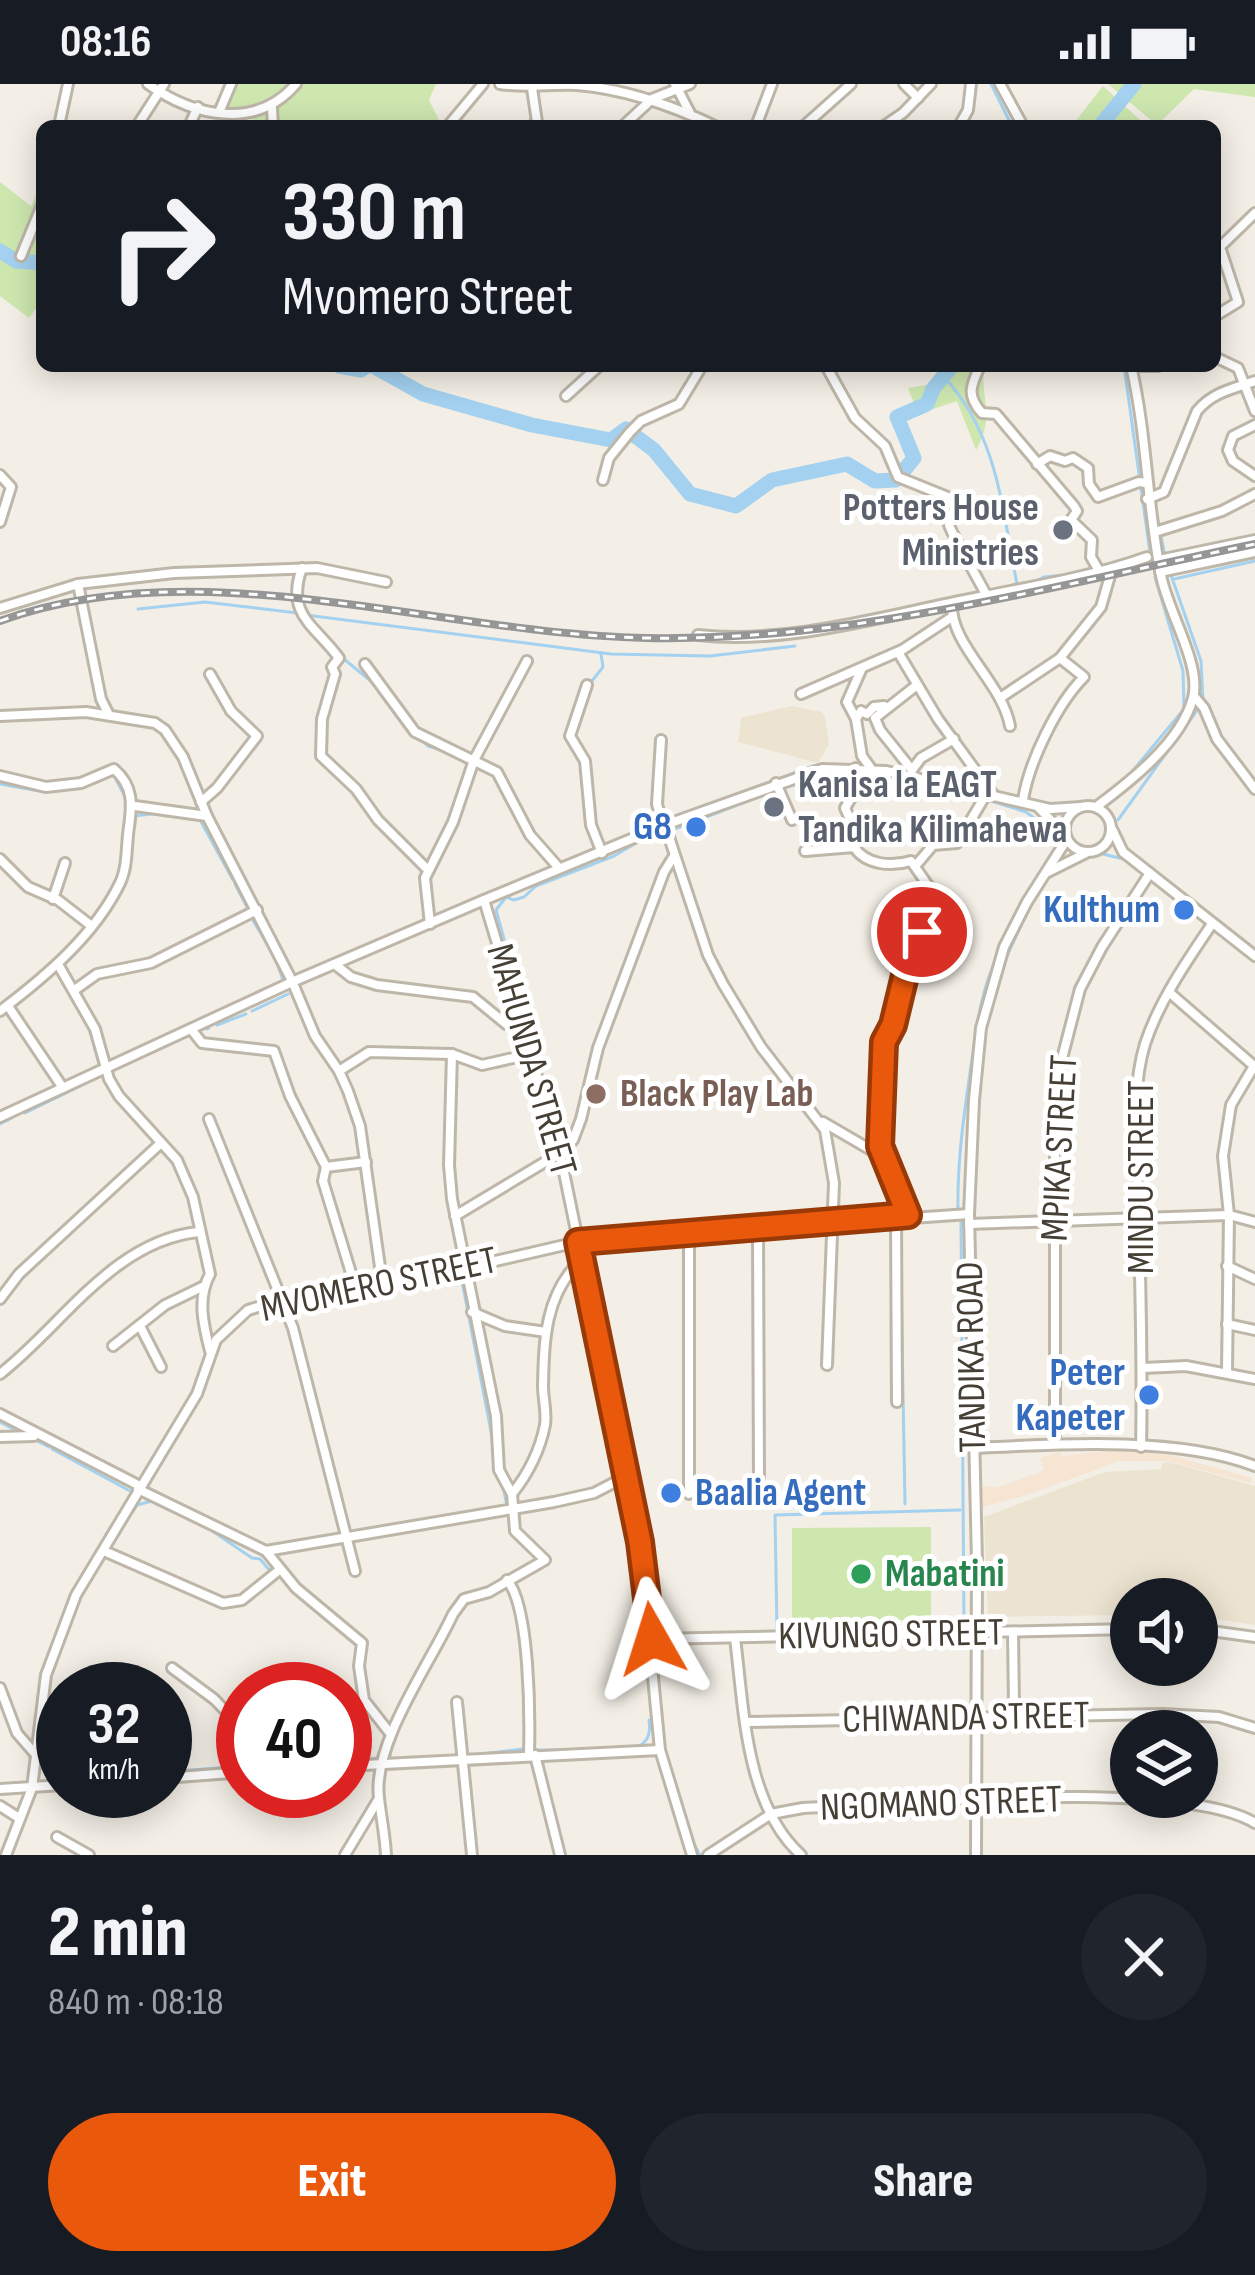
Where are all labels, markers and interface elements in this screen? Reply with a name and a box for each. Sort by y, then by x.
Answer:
text: 08:16 [60,15,152,70]
text: 330 m [282,163,466,264]
icon: right [84,168,240,324]
text: Mvomero Street [282,265,573,330]
place label: Potters House Ministries [843,485,1039,577]
marker: Potters House Ministries [1050,517,1076,543]
place label: Kanisa la EAGT Tandika Kilimahewa [798,762,1067,854]
marker: Kanisa la EAGT Tandika Kilimahewa [761,794,787,820]
place label: G8 [633,804,672,851]
marker: G8 [683,814,709,840]
pin [871,881,973,983]
place label: Kulthum [1043,887,1160,934]
marker: Kulthum [1171,897,1197,923]
icon: arrive [889,899,955,965]
street label: MAHUNDA STREET [476,939,586,1181]
street label: MPIKA STREET [1032,1054,1088,1242]
place label: Black Play Lab [620,1071,813,1118]
street label: MINDU STREET [1118,1080,1165,1274]
marker: Black Play Lab [583,1081,609,1107]
street label: MVOMERO STREET [257,1237,501,1333]
street label: TANDIKA ROAD [947,1261,997,1453]
place label: Peter Kapeter [1015,1350,1125,1442]
marker: Peter Kapeter [1136,1382,1162,1408]
place label: Baalia Agent [695,1470,866,1517]
marker: Baalia Agent [658,1480,684,1506]
place label: Mabatini [885,1551,1005,1598]
marker: Mabatini [848,1561,874,1587]
position arrow [589,1576,715,1702]
map controls [1110,1578,1218,1818]
button: sound [1110,1578,1218,1686]
street label: KIVUNGO STREET [778,1610,1004,1660]
speed limit sign: 40 [216,1662,372,1818]
text: 32 [87,1689,141,1761]
street label: CHIWANDA STREET [842,1692,1090,1744]
button: layers [1110,1710,1218,1818]
text: km/h [88,1752,140,1788]
street label: NGOMANO STREET [819,1776,1063,1832]
text: 2 min [48,1890,188,1977]
button: close [1081,1894,1207,2020]
text: 840 m · 08:18 [48,1979,224,2026]
button: Exit [48,2113,616,2251]
button: Share [640,2113,1207,2251]

